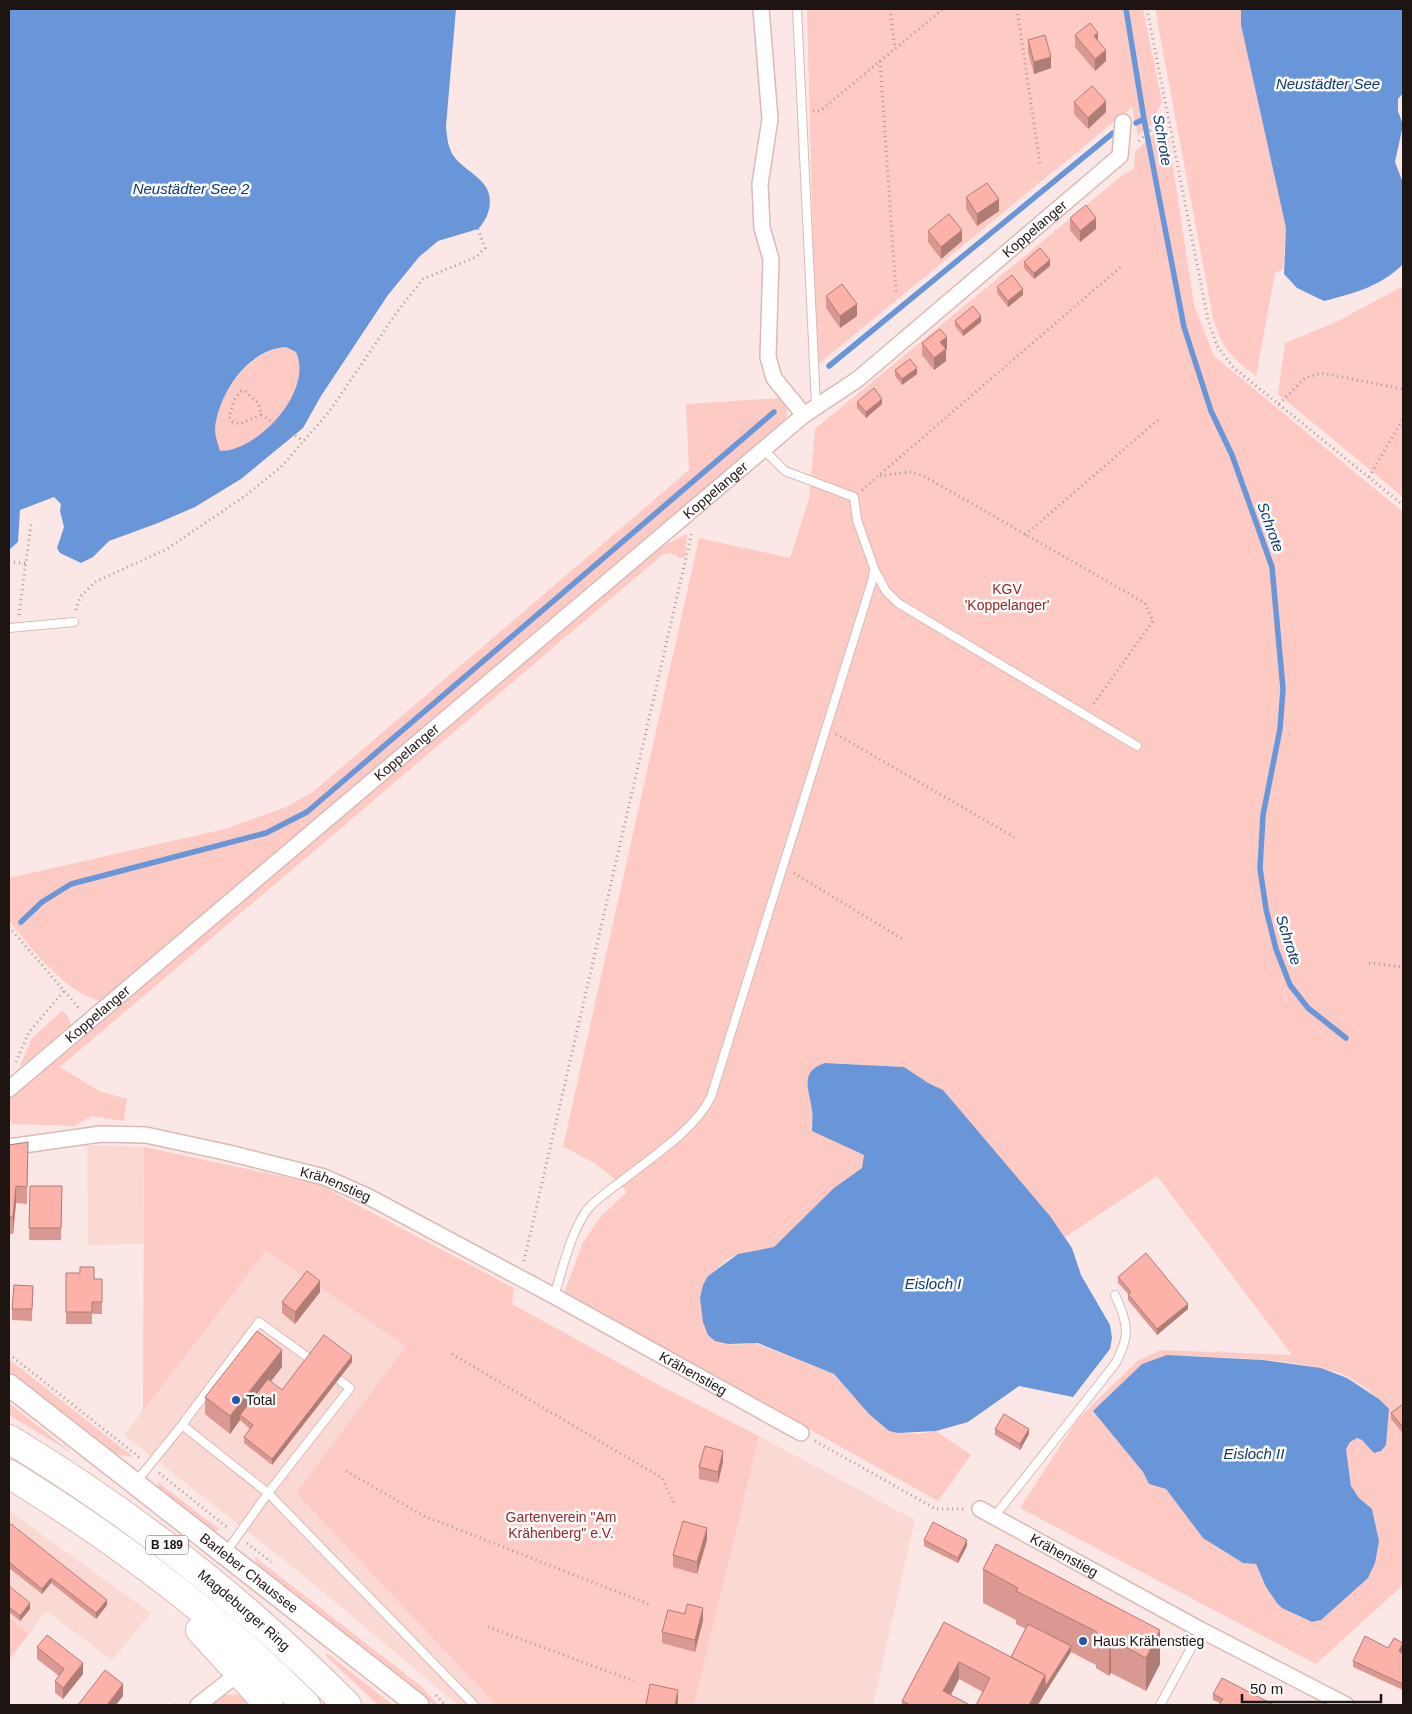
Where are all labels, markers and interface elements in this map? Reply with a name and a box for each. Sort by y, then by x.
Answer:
water label: Neustädter See [1276,75,1380,92]
water label: Schrote [1150,113,1176,167]
water label: Neustädter See 2 [133,180,250,197]
street label: Koppelanger [999,197,1070,261]
street label: Koppelanger [680,458,751,522]
water label: Schrote [1254,500,1288,554]
park label: KGV 'Koppelanger' [965,581,1049,613]
street label: Koppelanger [371,720,442,784]
water label: Schrote [1273,913,1305,967]
street label: Koppelanger [62,982,133,1046]
street label: Krähenstieg [299,1163,373,1205]
water label: Eisloch I [905,1275,961,1292]
street label: Krähenstieg [657,1348,730,1398]
place label: Total [246,1392,276,1408]
marker: Total [230,1394,242,1406]
water label: Eisloch II [1224,1445,1284,1462]
park label: Gartenverein "Am Krähenberg" e.V. [506,1509,616,1541]
street label: Barleber Chaussee [197,1530,302,1616]
street label: Krähenstieg [1028,1530,1101,1580]
road number: B 189 [146,1536,188,1554]
street label: Magdeburger Ring [195,1566,293,1654]
place label: Haus Krähenstieg [1093,1633,1204,1649]
marker: Haus Krähenstieg [1077,1635,1089,1647]
scale bar [1242,1672,1381,1704]
text: 50 m [1250,1680,1283,1697]

